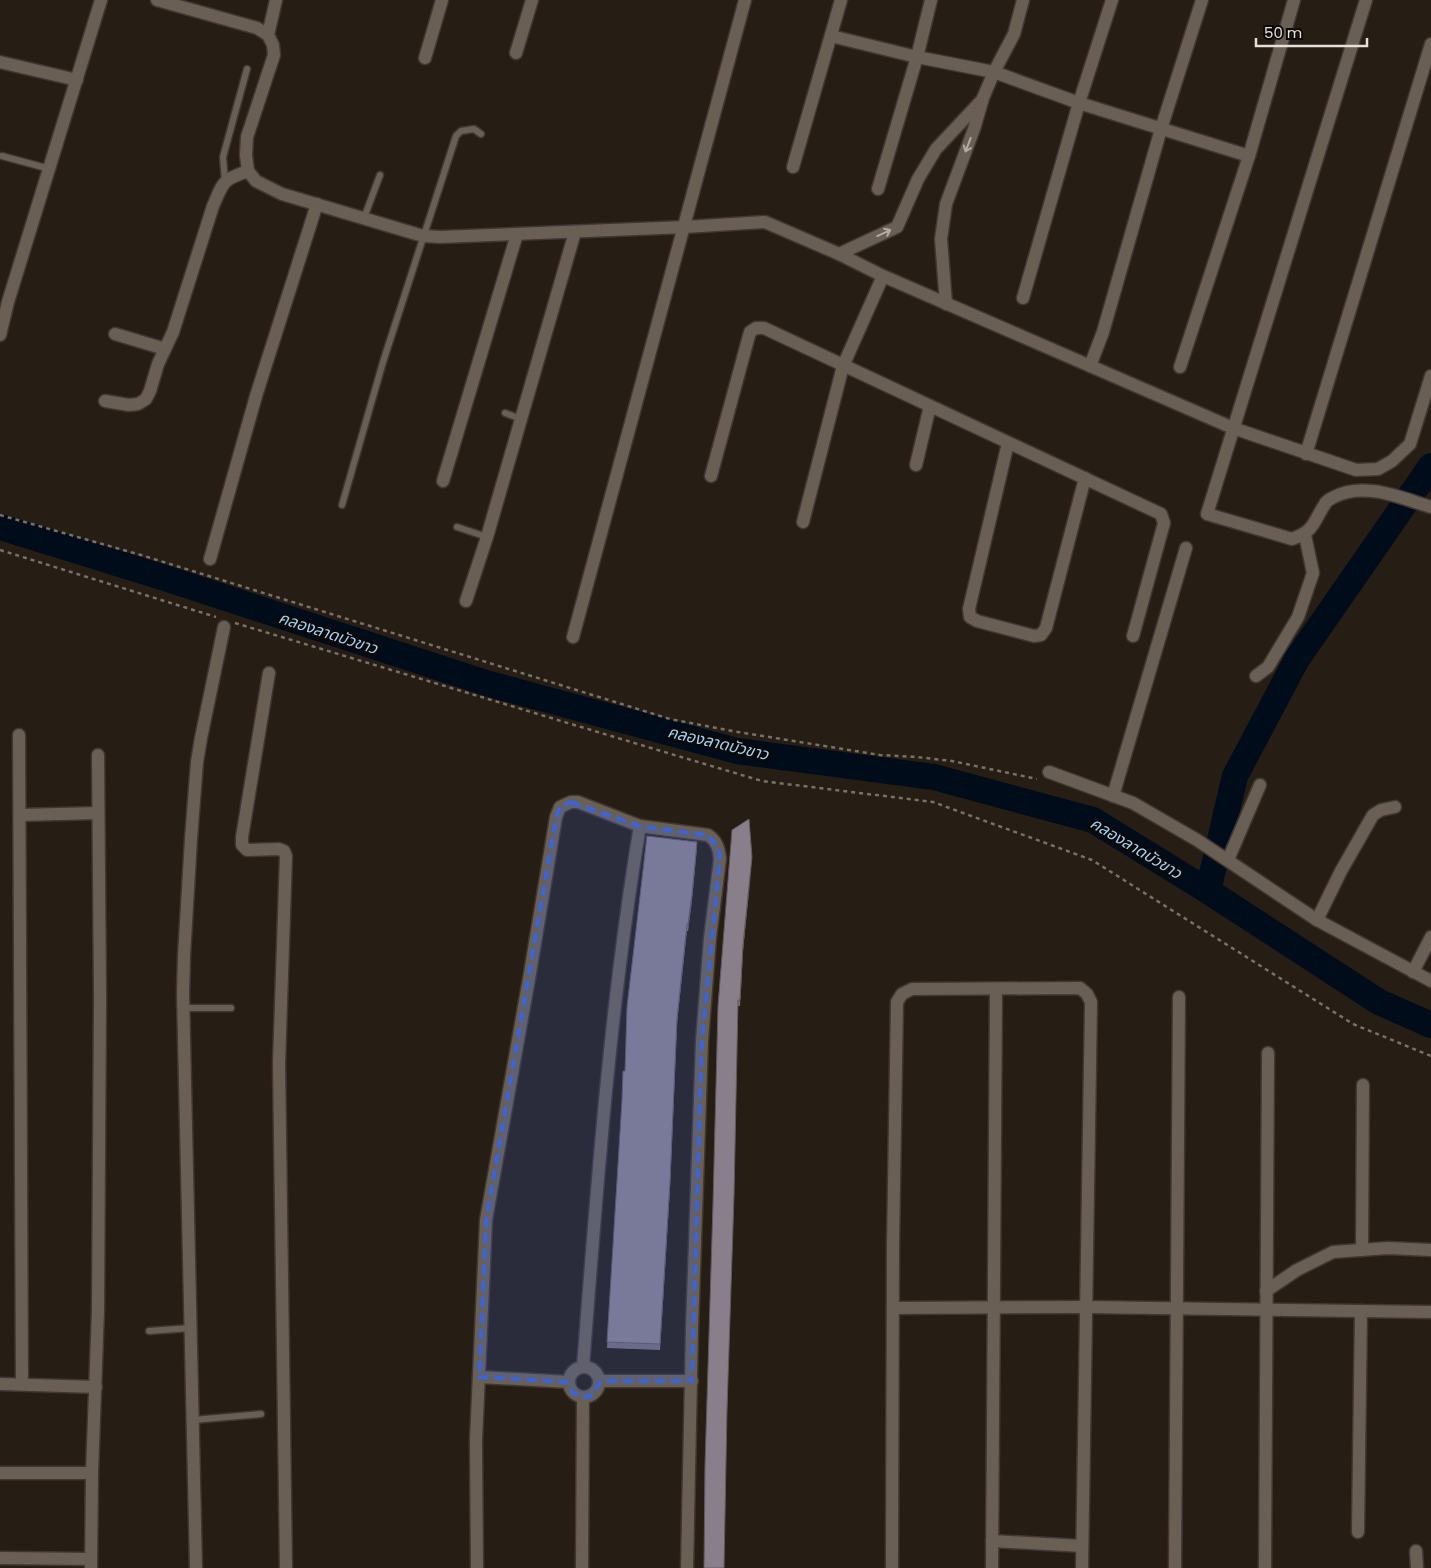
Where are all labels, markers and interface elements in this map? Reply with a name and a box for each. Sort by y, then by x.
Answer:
scale bar [1256,15,1367,47]
text: 50 m [1264,22,1302,43]
one-way arrow [963,136,972,152]
one-way arrow [876,228,891,238]
water label: คลองลาดบัวขาว [276,606,382,660]
water label: คลองลาดบัวขาว [665,720,772,766]
water label: คลองลาดบัวขาว [1086,812,1187,885]

